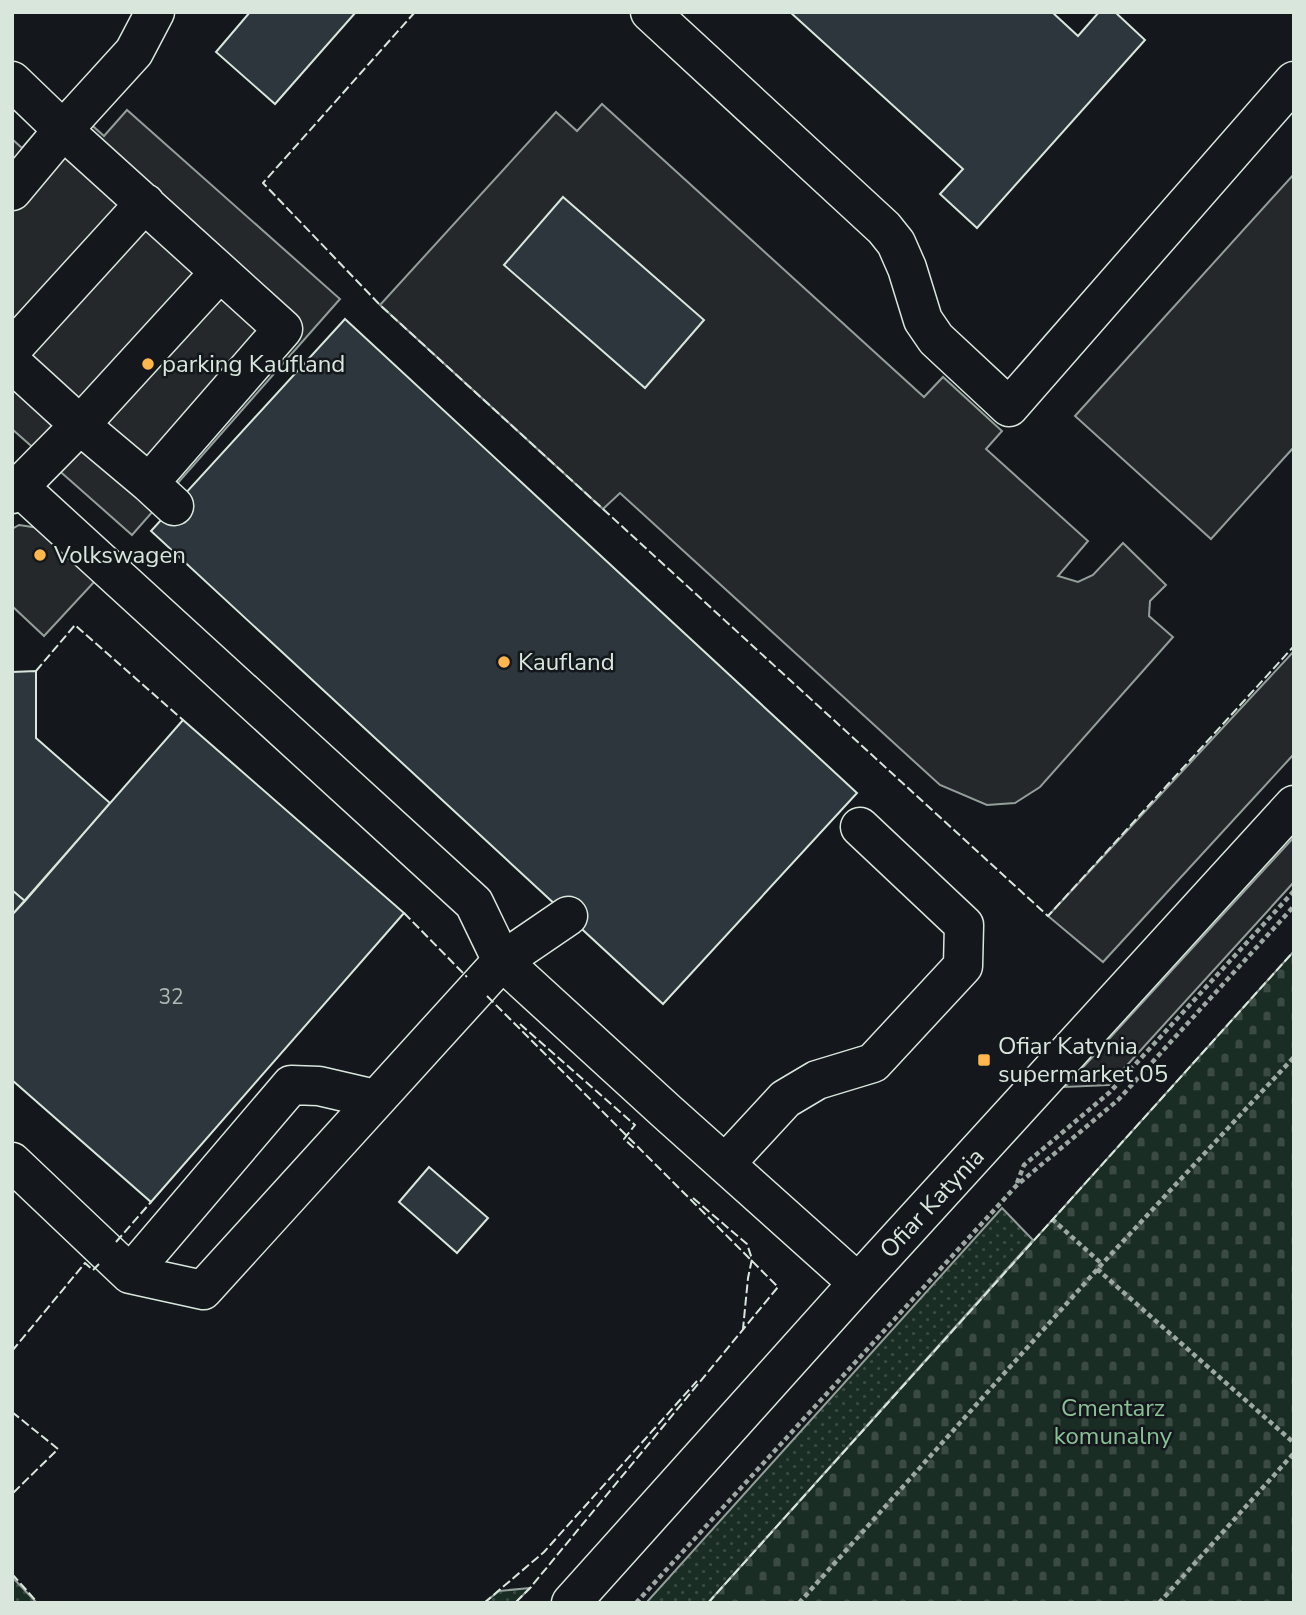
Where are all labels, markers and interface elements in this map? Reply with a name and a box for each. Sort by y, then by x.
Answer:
place label: parking Kaufland [162,348,345,380]
marker: parking Kaufland [140,356,156,372]
place label: Volkswagen [53,539,186,571]
marker: Volkswagen [32,547,48,563]
place label: Kaufland [518,646,615,678]
marker: Kaufland [496,654,512,670]
house number: 32 [158,983,184,1011]
place label: Ofiar Katynia supermarket 05 [998,1030,1168,1090]
marker: Ofiar Katynia supermarket 05 [976,1052,992,1068]
street label: Ofiar Katynia [873,1141,991,1265]
park label: Cmentarz komunalny [1054,1392,1173,1452]

